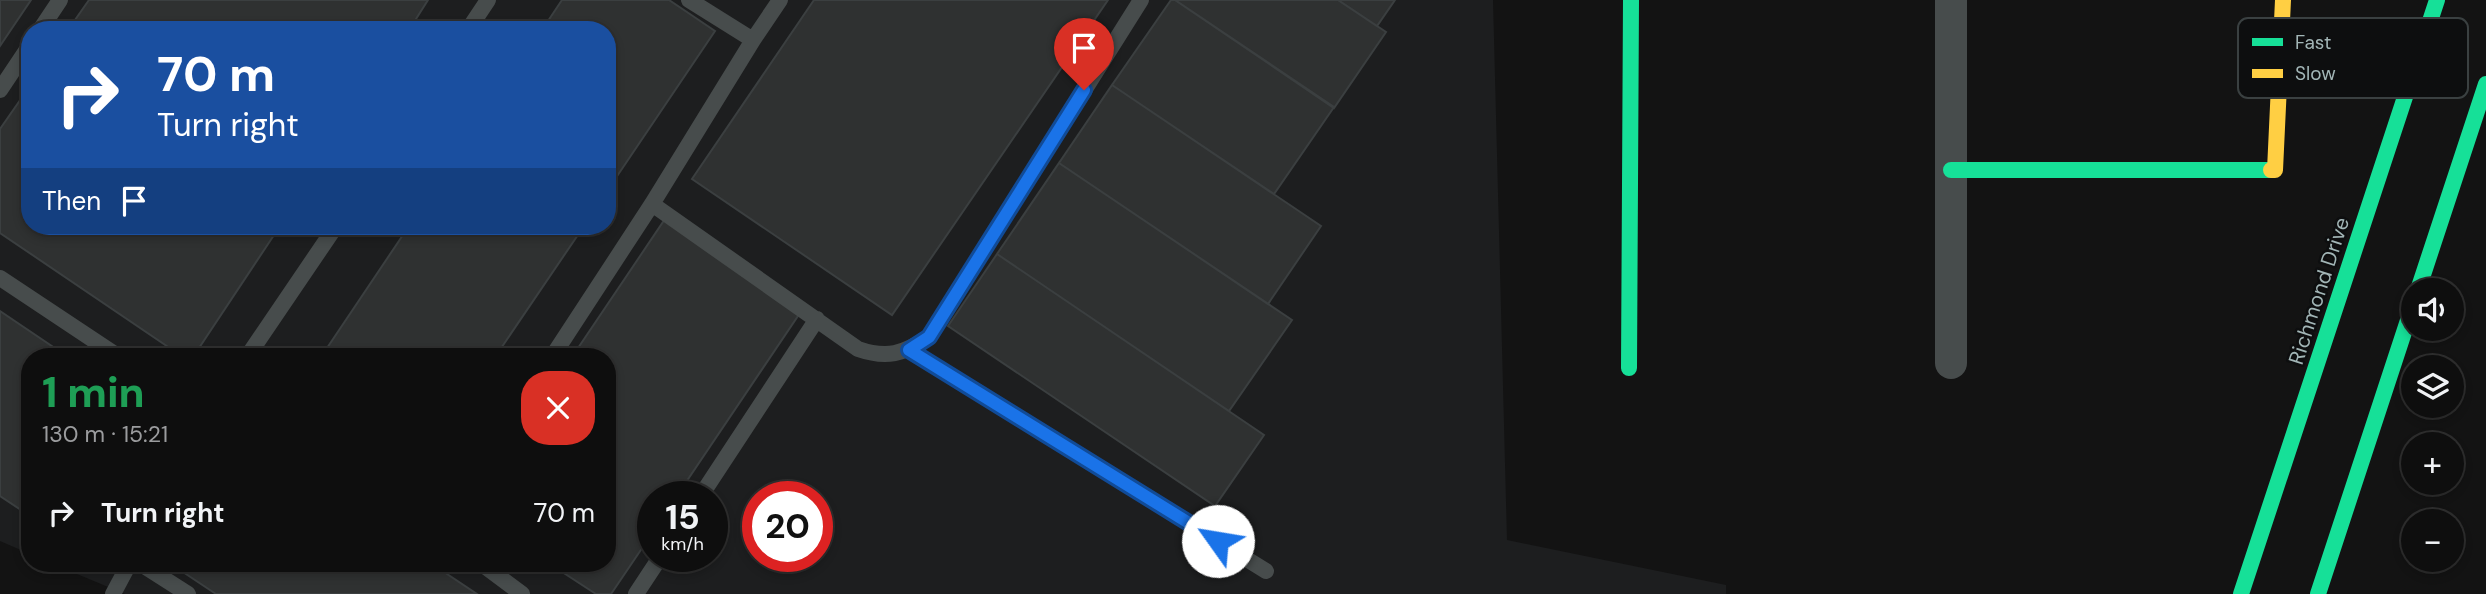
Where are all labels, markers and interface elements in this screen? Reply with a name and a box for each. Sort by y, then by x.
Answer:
pin [1054,18,1114,90]
legend [2238,18,2468,98]
icon: arrive [1065,29,1103,67]
text: Fast [2295,30,2331,55]
text: 70 m [157,42,275,106]
icon: right [42,49,133,140]
text: Slow [2295,61,2336,86]
text: Turn right [157,104,299,146]
icon: arrive [115,182,153,220]
text: Then [42,184,101,218]
street label: Richmond Drive [2282,214,2356,368]
map controls [2401,278,2464,572]
button: sound [2401,278,2464,341]
button: layers [2401,355,2464,418]
text: 1 min [42,365,145,420]
button: close [521,371,595,445]
text: 130 m · 15:21 [42,419,168,449]
button: + [2401,432,2464,495]
speed limit sign: 20 [742,481,833,572]
icon: right [42,494,80,532]
text: 15 [665,494,700,540]
text: Turn right [101,496,225,530]
text: 70 m [534,496,595,530]
position arrow [1181,504,1255,578]
button: − [2401,509,2464,572]
text: km/h [661,532,704,556]

